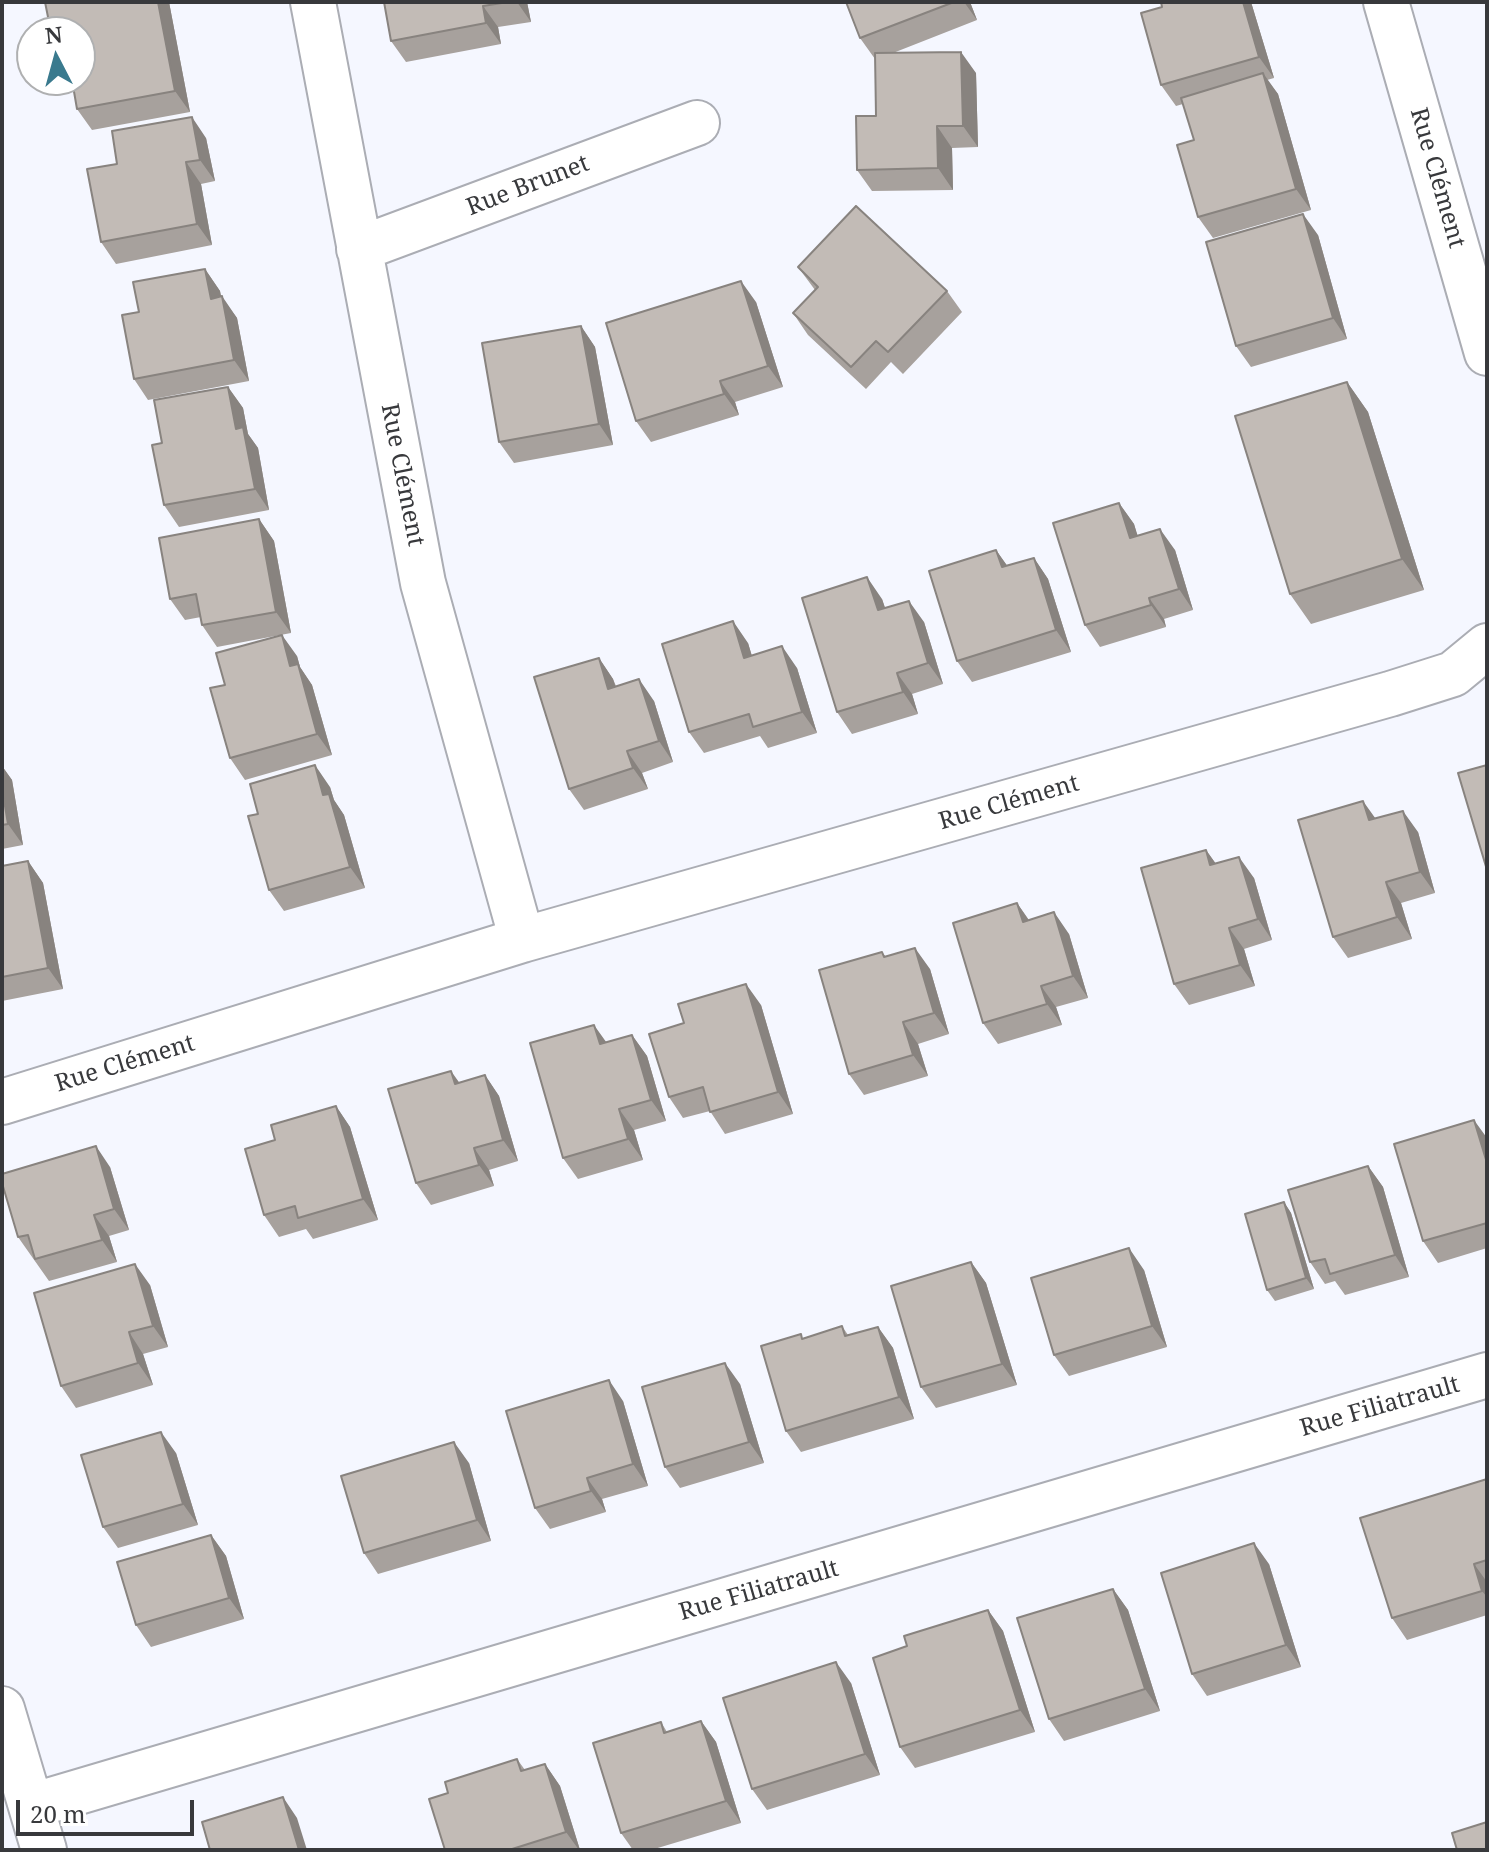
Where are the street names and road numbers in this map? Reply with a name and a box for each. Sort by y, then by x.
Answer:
street label: Rue Clément [1403,105,1471,251]
street label: Rue Brunet [463,149,593,223]
street label: Rue Clément [374,401,430,549]
street label: Rue Clément [936,769,1082,837]
street label: Rue Clément [52,1029,198,1099]
street label: Rue Filiatrault [1297,1370,1463,1444]
street label: Rue Filiatrault [676,1554,842,1628]

